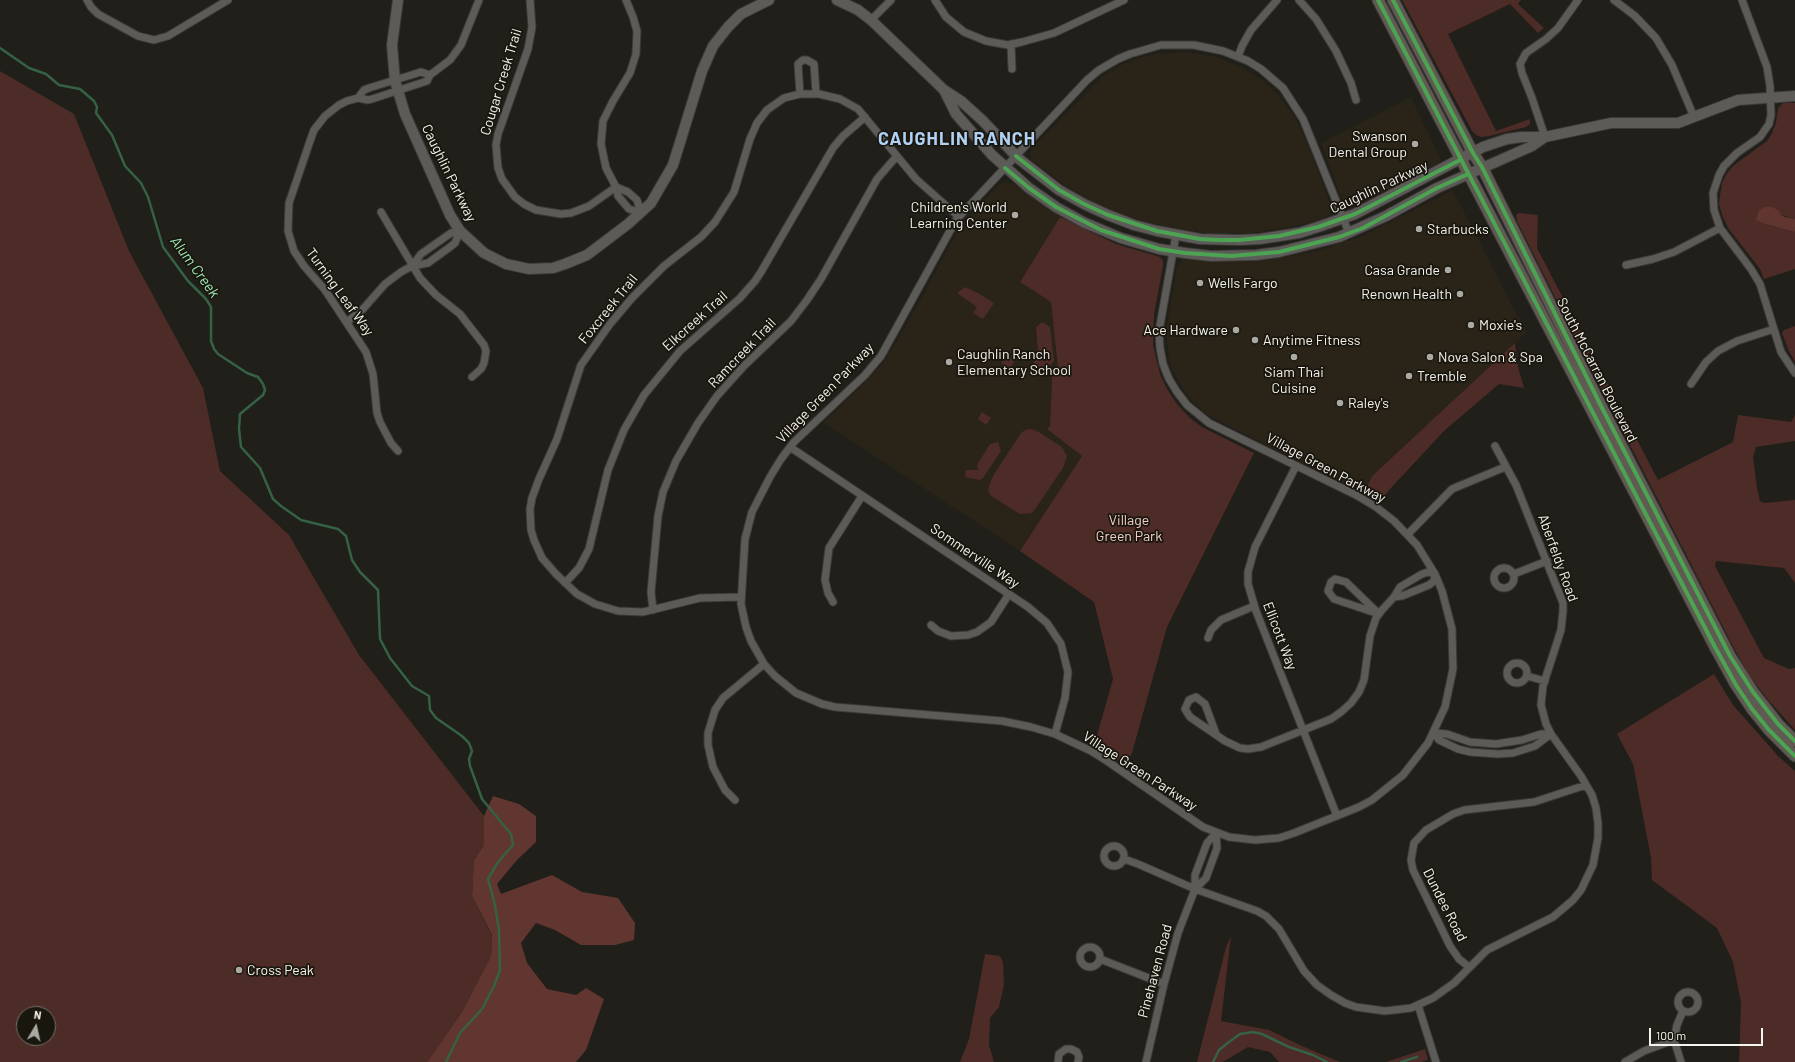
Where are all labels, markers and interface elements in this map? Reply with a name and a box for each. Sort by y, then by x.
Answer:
street label: Cougar Creek Trail [477,27,525,137]
street label: Caughlin Parkway [418,122,480,224]
district label: CAUGHLIN RANCH [878,128,1036,150]
place label: Swanson Dental Group [1329,128,1407,160]
marker: Swanson Dental Group [1410,139,1420,149]
street label: Caughlin Parkway [1327,157,1431,217]
place label: Children's World Learning Center [910,199,1007,232]
marker: Children's World Learning Center [1010,210,1020,220]
place label: Starbucks [1427,221,1489,237]
marker: Starbucks [1414,224,1424,234]
water label: Alum Creek [167,233,223,301]
street label: Turning Leaf Way [303,245,377,339]
place label: Casa Grande [1364,262,1440,278]
marker: Casa Grande [1443,265,1453,275]
street label: Foxcreek Trail [575,271,641,347]
place label: Wells Fargo [1208,275,1278,291]
marker: Wells Fargo [1195,278,1205,288]
place label: Renown Health [1361,286,1452,302]
street label: Elkcreek Trail [659,287,731,355]
marker: Renown Health [1455,289,1465,299]
street label: South McCarran Boulevard [1553,295,1641,445]
street label: Ramcreek Trail [705,315,779,391]
place label: Moxie's [1479,317,1522,333]
marker: Moxie's [1466,320,1476,330]
place label: Ace Hardware [1144,322,1228,338]
marker: Ace Hardware [1231,325,1241,335]
place label: Anytime Fitness [1263,332,1360,348]
marker: Anytime Fitness [1250,335,1260,345]
street label: Village Green Parkway [773,339,877,447]
place label: Caughlin Ranch Elementary School [957,346,1071,378]
place label: Nova Salon & Spa [1438,349,1543,365]
marker: Siam Thai Cuisine [1289,352,1299,362]
marker: Nova Salon & Spa [1425,352,1435,362]
marker: Caughlin Ranch Elementary School [944,357,954,367]
place label: Siam Thai Cuisine [1264,364,1324,396]
place label: Tremble [1417,368,1467,384]
marker: Tremble [1404,371,1414,381]
place label: Raley's [1348,395,1389,411]
marker: Raley's [1335,398,1345,408]
street label: Village Green Parkway [1263,429,1389,507]
park label: Village Green Park [1096,512,1162,544]
street label: Aberfeldy Road [1534,512,1582,604]
street label: Sommerville Way [927,520,1023,592]
street label: Ellicott Way [1259,600,1301,672]
street label: Village Green Parkway [1080,728,1200,814]
street label: Dundee Road [1419,866,1471,944]
street label: Pinehaven Road [1134,922,1176,1020]
place label: Cross Peak [247,962,314,978]
marker: Cross Peak [234,965,244,975]
north arrow [16,1006,56,1046]
text: N [33,1008,42,1022]
scale bar [1651,1020,1765,1046]
text: 100 m [1656,1028,1686,1042]

